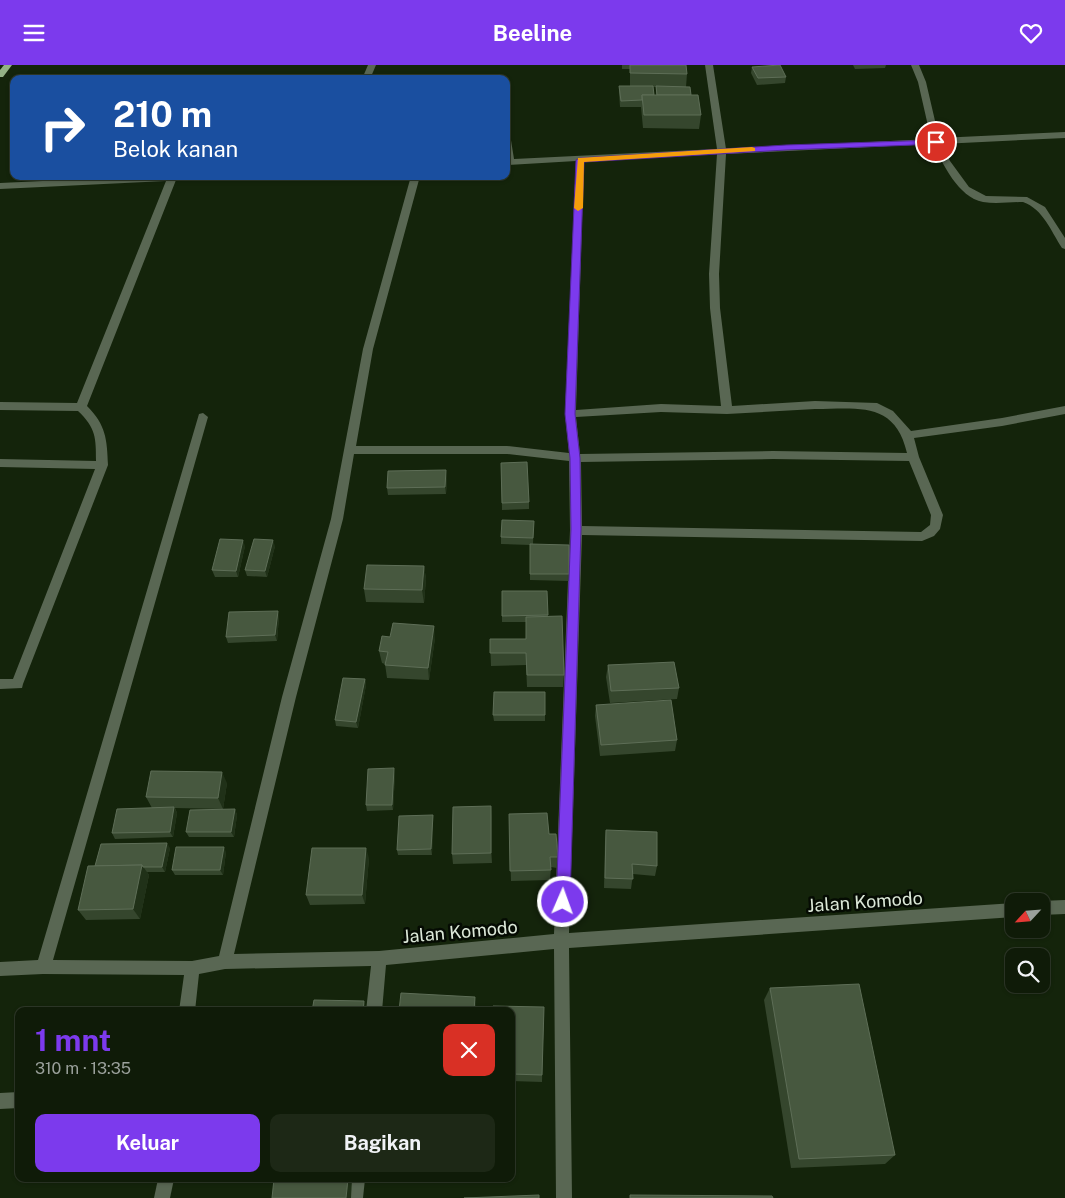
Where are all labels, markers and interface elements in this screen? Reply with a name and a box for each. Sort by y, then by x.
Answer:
icon: menu [20,19,48,47]
icon: heart [1017,19,1045,47]
text: Beeline [493,20,572,46]
text: 210 m [113,94,212,135]
icon: right [30,95,95,160]
pin [915,121,957,163]
icon: arrive [922,128,950,156]
text: Belok kanan [113,136,238,162]
position arrow [536,875,588,927]
street label: Jalan Komodo [807,887,923,916]
north arrow [1005,893,1050,937]
map controls [1005,893,1050,993]
street label: Jalan Komodo [401,916,518,947]
button: search [1005,948,1050,993]
text: 1 mnt [35,1022,111,1058]
button: close [443,1024,495,1076]
text: 310 m · 13:35 [35,1059,131,1078]
button: Keluar [35,1114,260,1172]
button: Bagikan [270,1114,495,1172]

